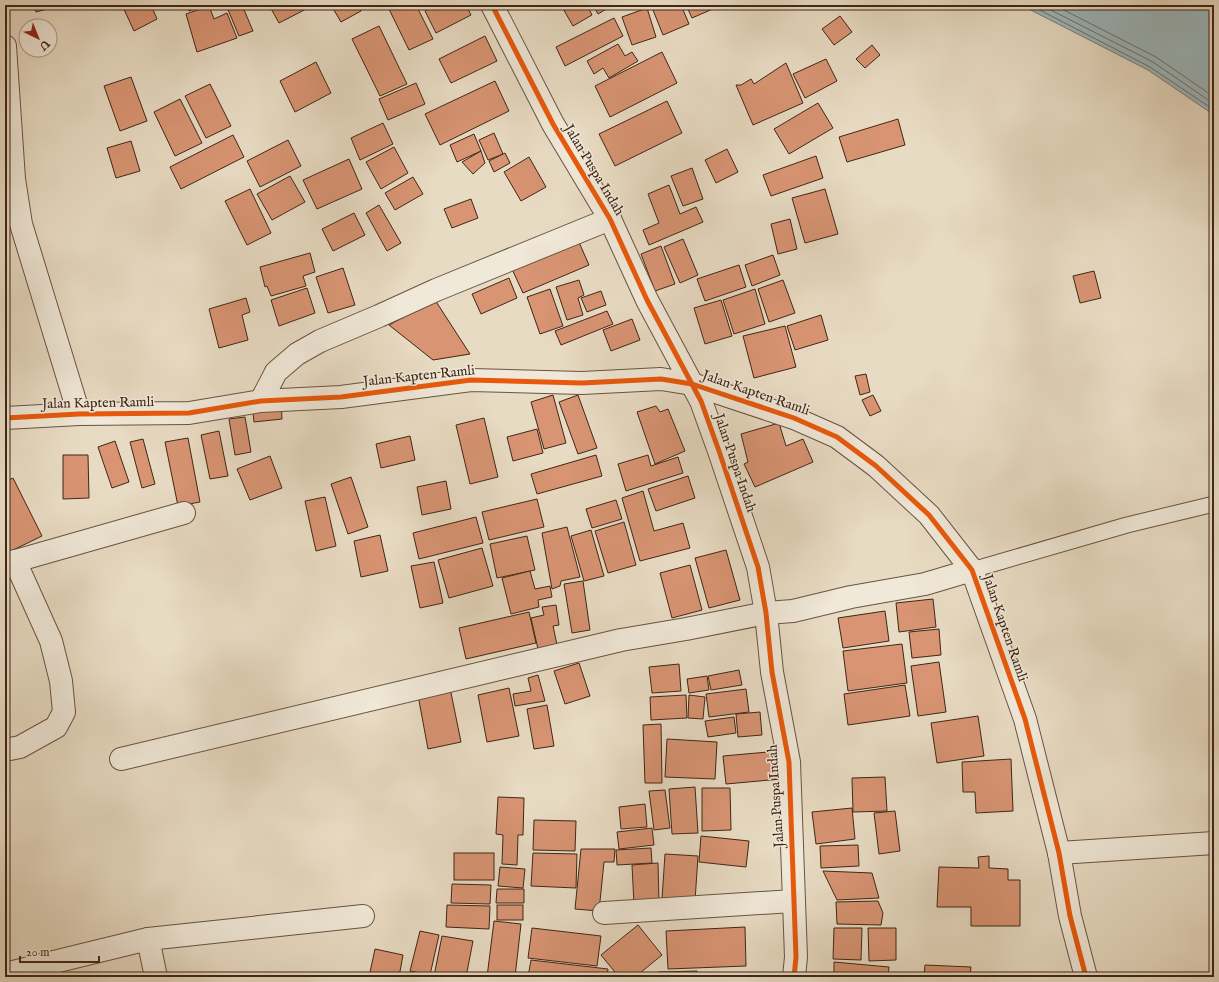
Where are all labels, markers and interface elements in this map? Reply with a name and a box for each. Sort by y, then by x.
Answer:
north arrow [18,18,58,58]
text: U [35,36,53,53]
street label: Jalan Puspa Indah [559,119,629,219]
street label: Jalan Kapten Ramli [360,361,476,391]
street label: Jalan Kapten Ramli [698,366,812,420]
street label: Jalan Kapten Ramli [40,393,155,413]
street label: Jalan Puspa Indah [709,409,760,515]
street label: Jalan Kapten Ramli [978,570,1032,684]
street label: Jalan Puspa Indah [763,743,789,850]
scale bar [20,938,99,964]
text: 20 m [26,945,49,960]

